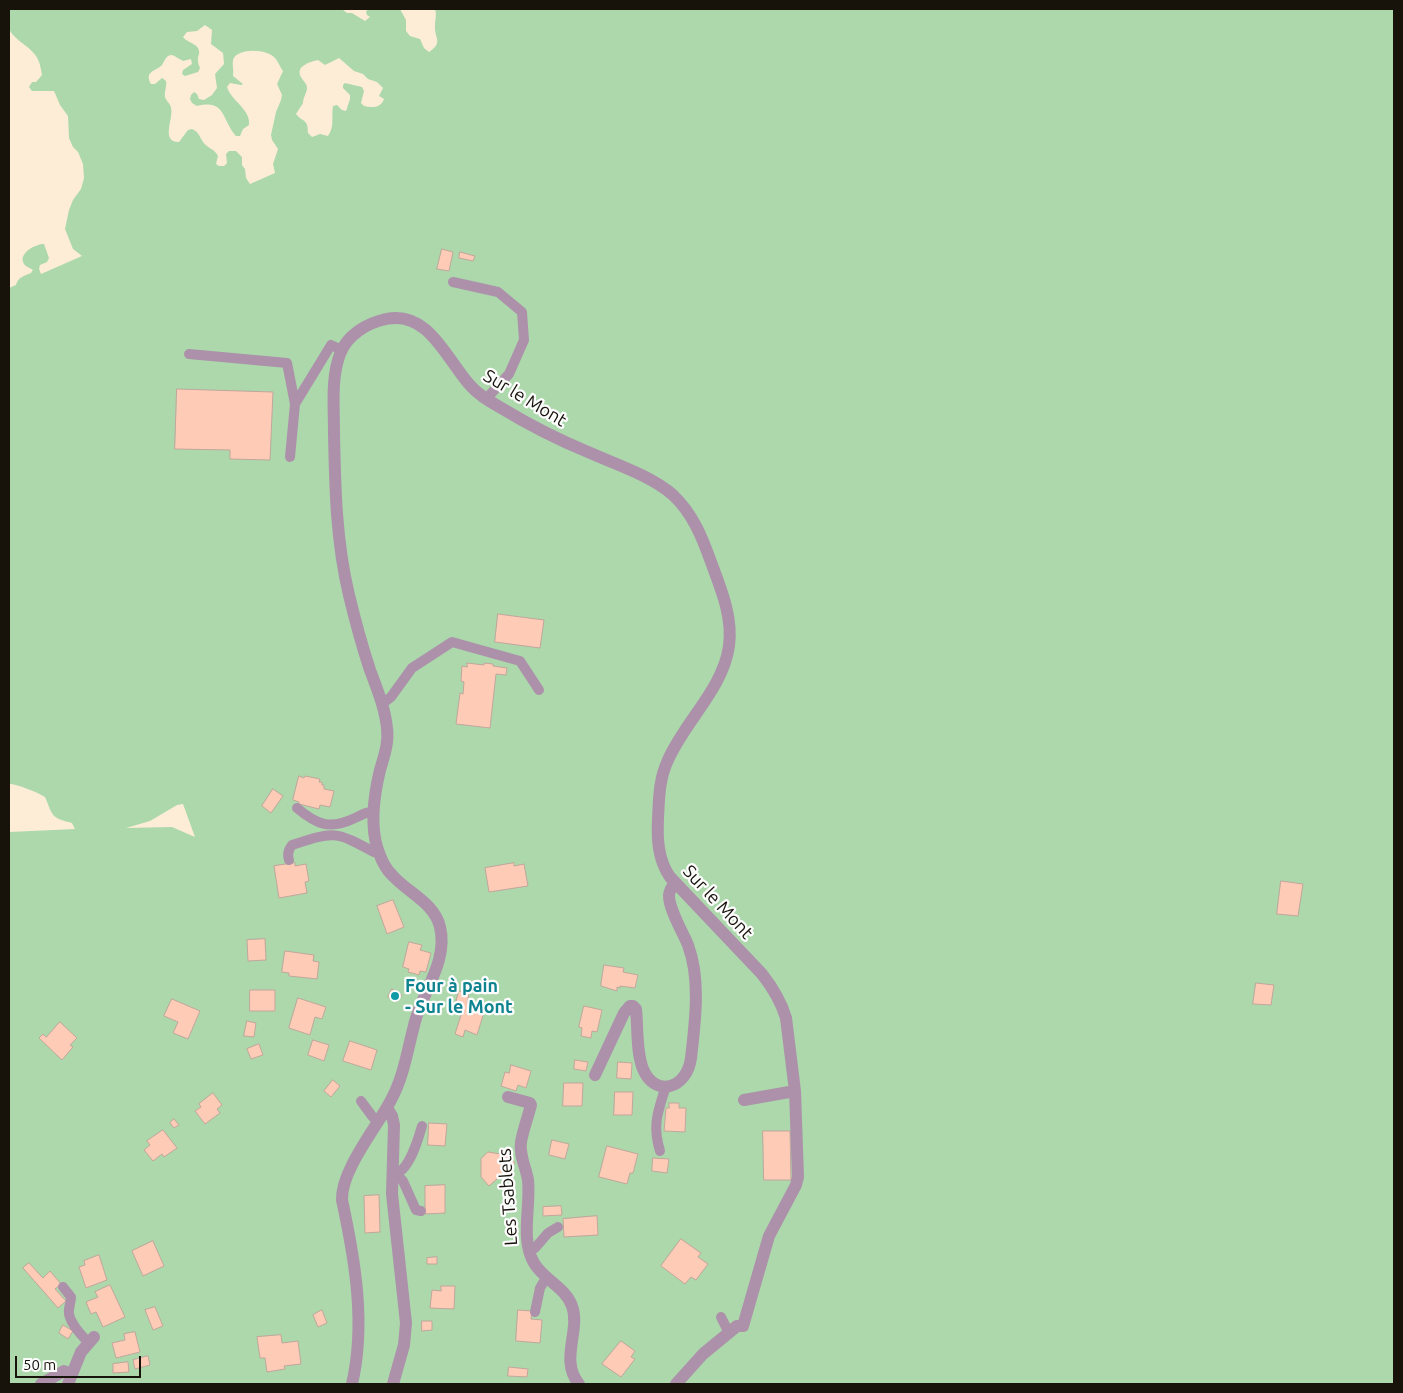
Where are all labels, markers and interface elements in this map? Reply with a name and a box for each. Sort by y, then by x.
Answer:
street label: Sur le Mont [480,365,570,431]
street label: Sur le Mont [678,861,758,943]
place label: Four à pain - Sur le Mont [405,975,513,1018]
marker: Four à pain - Sur le Mont [389,990,401,1002]
street label: Les Tsablets [494,1148,522,1246]
scale bar [18,1346,144,1378]
text: 50 m [23,1356,56,1373]

